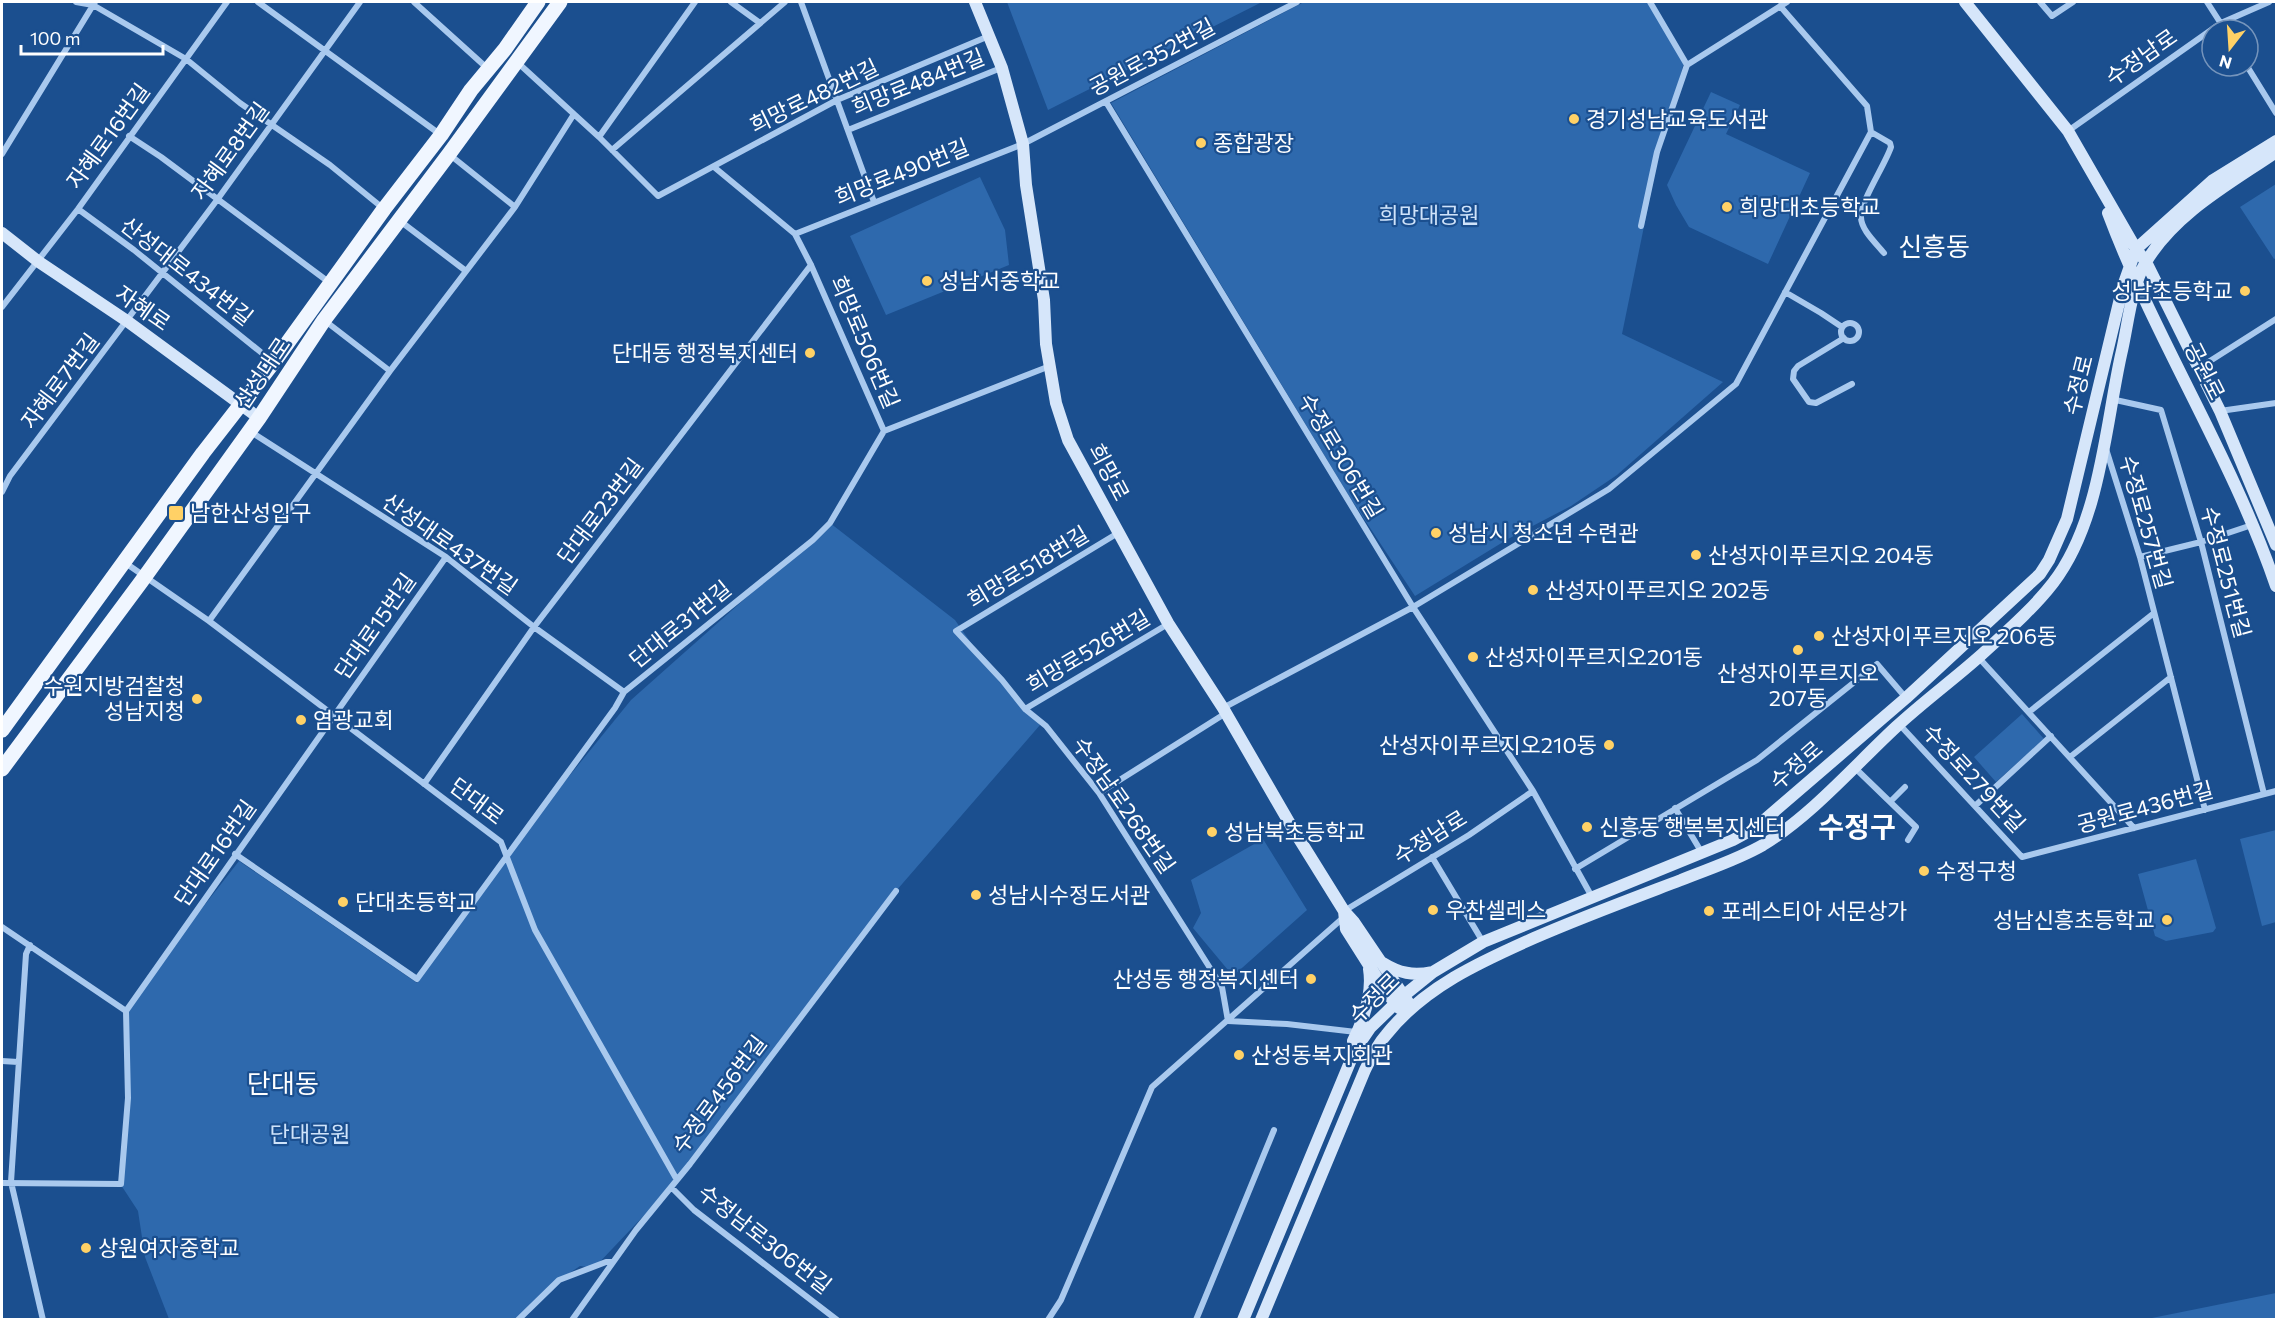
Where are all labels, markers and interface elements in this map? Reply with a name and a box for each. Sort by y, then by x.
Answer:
street label: 공원로352번길 [1084,12,1219,101]
scale bar [21,18,164,56]
north arrow [2200,18,2260,78]
street label: 수정남로 [2100,22,2182,91]
text: 100 m [30,27,80,49]
street label: 희망로484번길 [847,43,988,120]
text: N [2217,52,2234,74]
street label: 희망로482번길 [745,53,883,138]
street label: 자혜로16번길 [60,78,155,194]
street label: 자혜로8번길 [185,96,274,205]
place label: 경기성남교육도서관 [1586,105,1768,132]
marker: 경기성남교육도서관 [1567,112,1581,126]
place label: 종합광장 [1213,129,1294,156]
street label: 희망로490번길 [831,132,973,211]
marker: 종합광장 [1194,136,1208,150]
place label: 희망대초등학교 [1739,193,1881,220]
marker: 희망대초등학교 [1720,200,1734,214]
park label: 희망대공원 [1378,201,1480,228]
street label: 산성대로434번길 [116,211,259,331]
district label: 신흥동 [1898,230,1970,261]
place label: 성남서중학교 [939,267,1060,294]
street label: 희망로506번길 [825,271,906,412]
marker: 성남서중학교 [920,274,934,288]
place label: 성남초등학교 [2112,277,2233,304]
street label: 자혜로 [111,279,176,336]
marker: 성남초등학교 [2238,284,2252,298]
street label: 자혜로7번길 [15,328,104,434]
street label: 산성대로 [228,332,295,414]
street label: 공원로 [2180,338,2231,404]
place label: 단대동 행정복지센터 [612,339,798,366]
marker: 단대동 행정복지센터 [803,346,817,360]
street label: 수정로 [2057,352,2098,418]
street label: 수정로306번길 [1293,388,1389,523]
street label: 희망로 [1083,439,1136,505]
street label: 단대로23번길 [551,452,648,569]
street label: 수정로257번길 [2115,452,2178,592]
street label: 산성대로437번길 [378,487,523,600]
place label: 남한산성입구 [190,499,311,526]
street label: 수정로251번길 [2196,503,2257,641]
marker: 남한산성입구 [167,504,185,522]
place label: 성남시 청소년 수련관 [1448,519,1639,546]
street label: 희망로518번길 [962,520,1093,613]
marker: 성남시 청소년 수련관 [1429,526,1443,540]
place label: 산성자이푸르지오 204동 [1708,541,1934,568]
marker: 산성자이푸르지오 204동 [1689,548,1703,562]
street label: 단대로15번길 [328,567,421,684]
street label: 단대로31번길 [623,574,736,673]
place label: 산성자이푸르지오 202동 [1545,576,1770,603]
marker: 산성자이푸르지오 202동 [1526,583,1540,597]
street label: 희망로526번길 [1021,603,1154,698]
place label: 산성자이푸르지오 206동 [1831,622,2057,649]
marker: 산성자이푸르지오 206동 [1812,629,1826,643]
place label: 산성자이푸르지오201동 [1485,643,1703,670]
marker: 산성자이푸르지오 207동 [1791,643,1805,657]
marker: 산성자이푸르지오201동 [1466,650,1480,664]
place label: 산성자이푸르지오 207동 [1717,659,1879,711]
place label: 수원지방검찰청 성남지청 [43,672,185,724]
marker: 수원지방검찰청 성남지청 [190,692,204,706]
place label: 염광교회 [313,706,394,733]
marker: 염광교회 [294,713,308,727]
street label: 수정로279번길 [1917,718,2031,837]
street label: 수정남로268번길 [1067,731,1181,878]
place label: 산성자이푸르지오210동 [1379,731,1597,758]
street label: 수정로 [1764,735,1827,795]
marker: 산성자이푸르지오210동 [1602,738,1616,752]
street label: 단대로 [445,772,510,830]
street label: 공원로436번길 [2074,775,2216,838]
street label: 단대로16번길 [168,794,261,911]
street label: 수정남로 [1388,804,1471,869]
district label: 수정구 [1818,809,1896,843]
place label: 신흥동 행복복지센터 [1599,813,1785,840]
place label: 성남북초등학교 [1224,818,1366,845]
marker: 신흥동 행복복지센터 [1580,820,1594,834]
marker: 성남북초등학교 [1205,825,1219,839]
place label: 수정구청 [1936,857,2017,884]
marker: 수정구청 [1917,864,1931,878]
place label: 성남시수정도서관 [988,881,1150,908]
place label: 단대초등학교 [355,888,476,915]
marker: 성남시수정도서관 [969,888,983,902]
marker: 단대초등학교 [336,895,350,909]
place label: 우찬셀레스 [1445,896,1546,923]
place label: 포레스티아 서문상가 [1721,897,1907,924]
marker: 우찬셀레스 [1426,903,1440,917]
marker: 포레스티아 서문상가 [1702,904,1716,918]
place label: 성남신흥초등학교 [1993,906,2155,933]
marker: 성남신흥초등학교 [2160,913,2174,927]
place label: 산성동 행정복지센터 [1113,965,1299,992]
street label: 수정로 [1343,967,1405,1029]
marker: 산성동 행정복지센터 [1304,972,1318,986]
street label: 수정로456번길 [666,1030,772,1158]
place label: 산성동복지회관 [1251,1041,1393,1068]
marker: 산성동복지회관 [1232,1048,1246,1062]
district label: 단대동 [247,1067,319,1098]
park label: 단대공원 [270,1120,350,1147]
street label: 수정남로306번길 [693,1178,837,1299]
place label: 상원여자중학교 [98,1234,240,1261]
marker: 상원여자중학교 [79,1241,93,1255]

